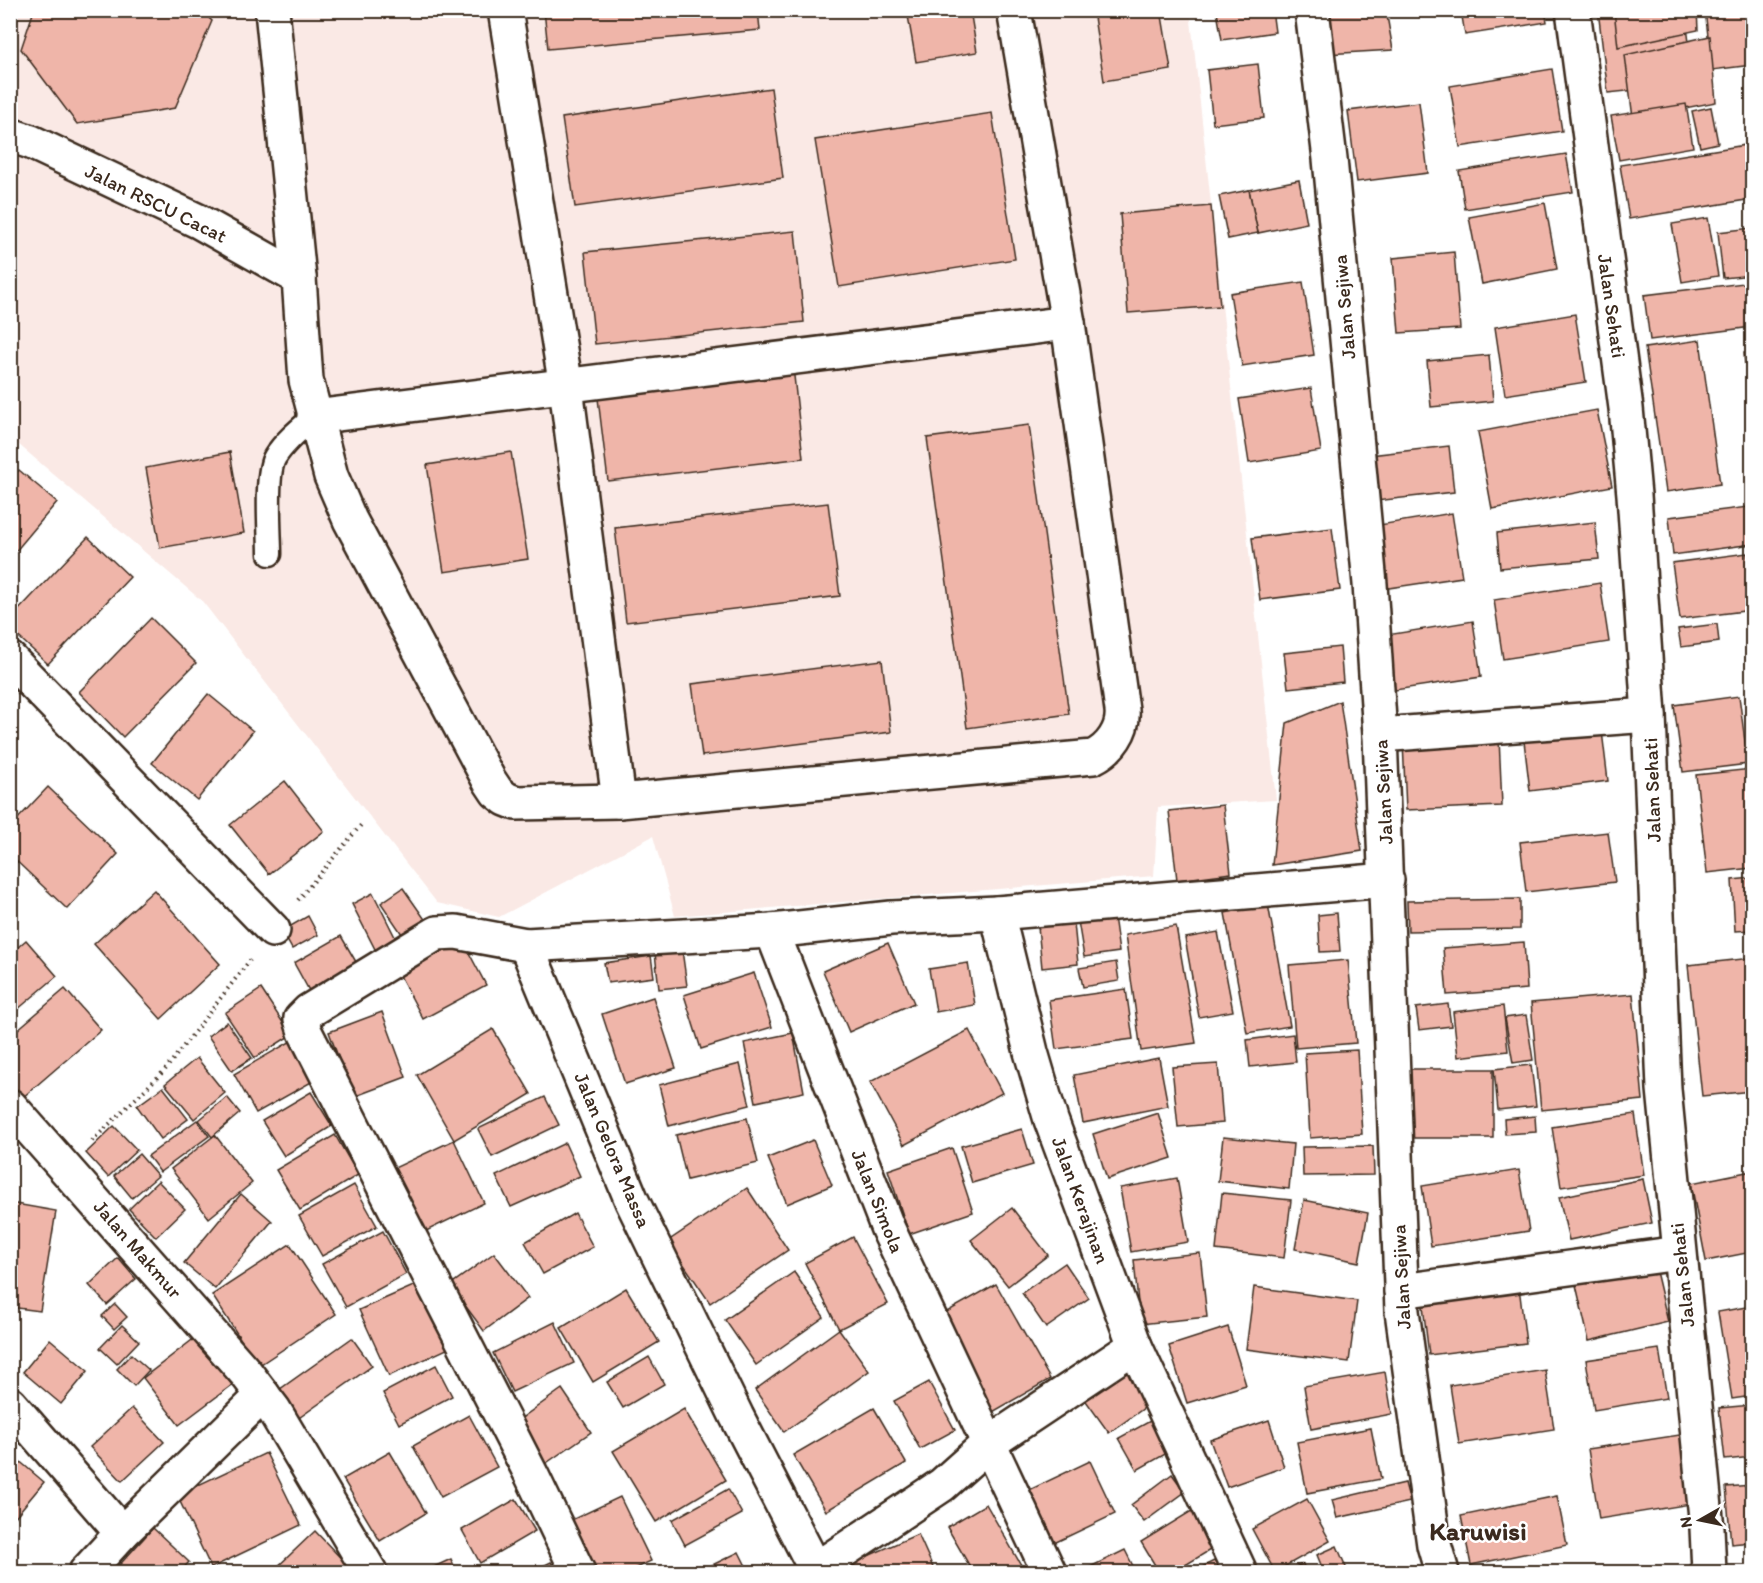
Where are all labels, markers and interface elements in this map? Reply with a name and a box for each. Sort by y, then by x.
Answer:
street label: Jalan RSCU Cacat [81,158,231,248]
street label: Jalan Sehati [1593,252,1631,360]
street label: Jalan Sejiwa [1327,254,1361,360]
street label: Jalan Sehati [1638,737,1666,843]
street label: Jalan Sejiwa [1368,739,1398,845]
street label: Jalan Gelora Massa [569,1069,657,1232]
street label: Jalan Kerajinan [1047,1133,1115,1267]
street label: Jalan Simola [846,1146,910,1256]
street label: Jalan Makmur [89,1195,188,1304]
street label: Jalan Sehati [1665,1222,1699,1328]
street label: Jalan Sejiwa [1386,1224,1416,1330]
north arrow [1670,1490,1730,1550]
district label: Karuwisi [1429,1515,1527,1547]
text: N [1675,1515,1696,1529]

